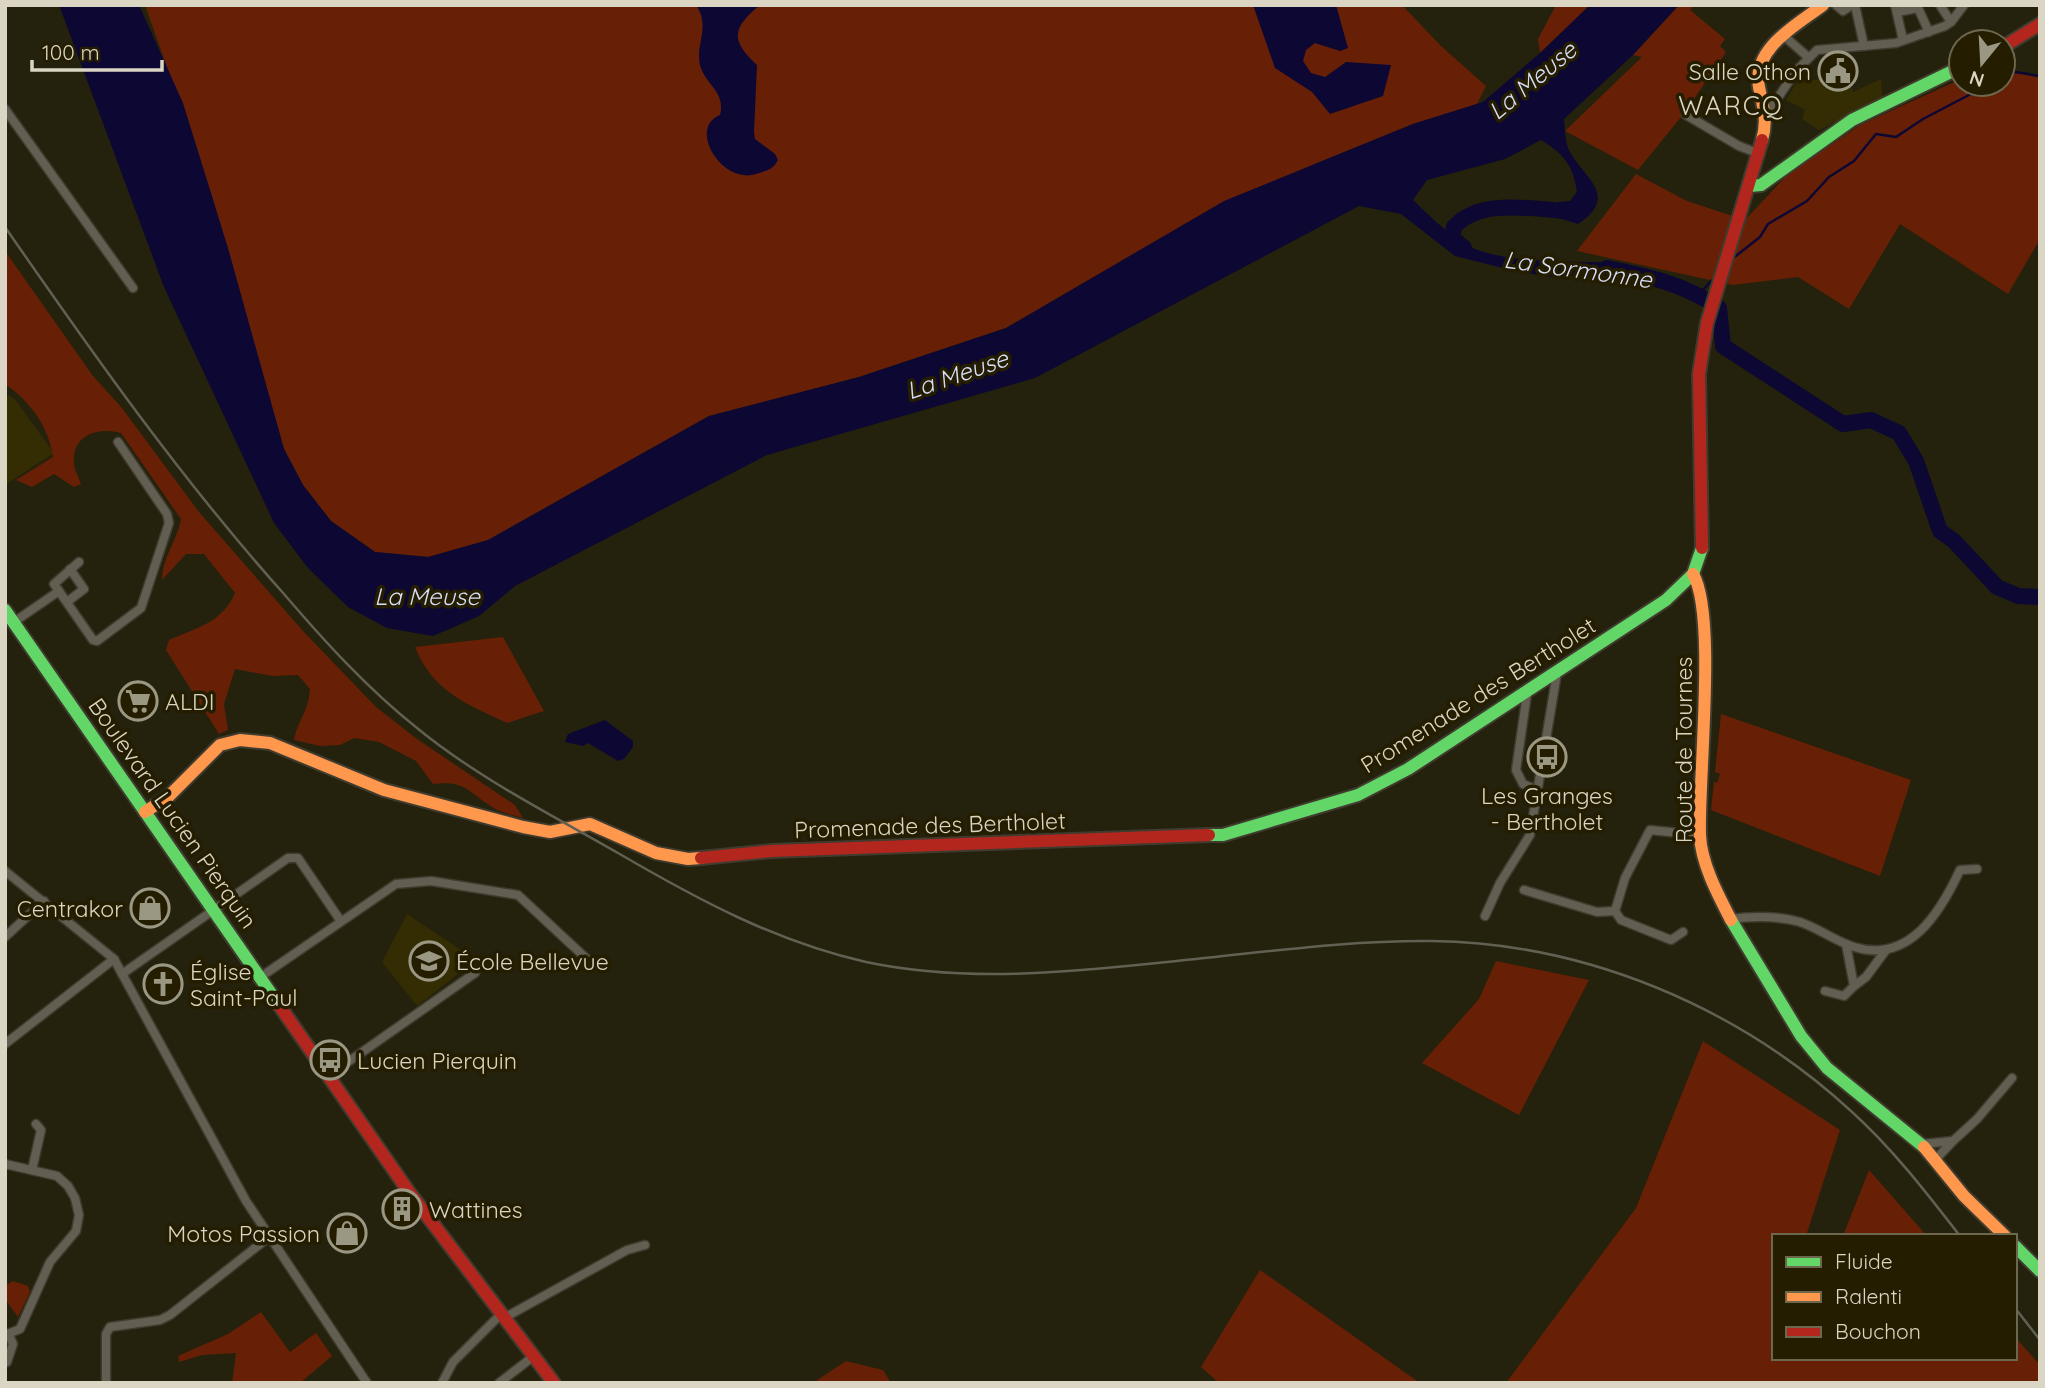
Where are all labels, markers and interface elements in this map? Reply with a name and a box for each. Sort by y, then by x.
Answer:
scale bar [32,28,161,72]
north arrow [1947,28,2017,98]
water label: La Meuse [1482,34,1583,125]
text: 100 m [42,39,100,65]
public building icon: Salle Othon [1817,50,1859,92]
place label: Salle Othon [1689,57,1811,86]
text: N [1966,66,1987,93]
district label: WARCQ [1678,89,1784,122]
water label: La Sormonne [1502,244,1655,294]
water label: La Meuse [902,342,1013,405]
water label: La Meuse [374,581,481,611]
street label: Promenade des Bertholet [1355,611,1601,779]
street label: Route de Tournes [1669,657,1698,843]
supermarket icon: ALDI [117,680,159,722]
place label: ALDI [165,687,214,716]
street label: Boulevard Lucien Pierquin [82,692,264,934]
bus stop icon: Les Granges - Bertholet [1526,736,1568,778]
place label: Les Granges - Bertholet [1481,781,1613,836]
street label: Promenade des Bertholet [794,806,1067,844]
shop icon: Centrakor [129,887,171,929]
place label: Centrakor [17,894,123,923]
school or university icon: École Bellevue [408,940,450,982]
place label: École Bellevue [456,947,609,976]
place label: Église Saint-Paul [190,957,298,1012]
church icon: Église Saint-Paul [142,963,184,1005]
bus stop icon: Lucien Pierquin [309,1039,351,1081]
place label: Lucien Pierquin [357,1046,517,1075]
building icon: Wattines [381,1188,423,1230]
place label: Wattines [429,1195,523,1224]
shop icon: Motos Passion [326,1212,368,1254]
place label: Motos Passion [167,1219,320,1248]
legend [1772,1234,2017,1360]
text: Fluide [1835,1248,1893,1274]
text: Ralenti [1835,1283,1902,1309]
text: Bouchon [1835,1318,1921,1344]

